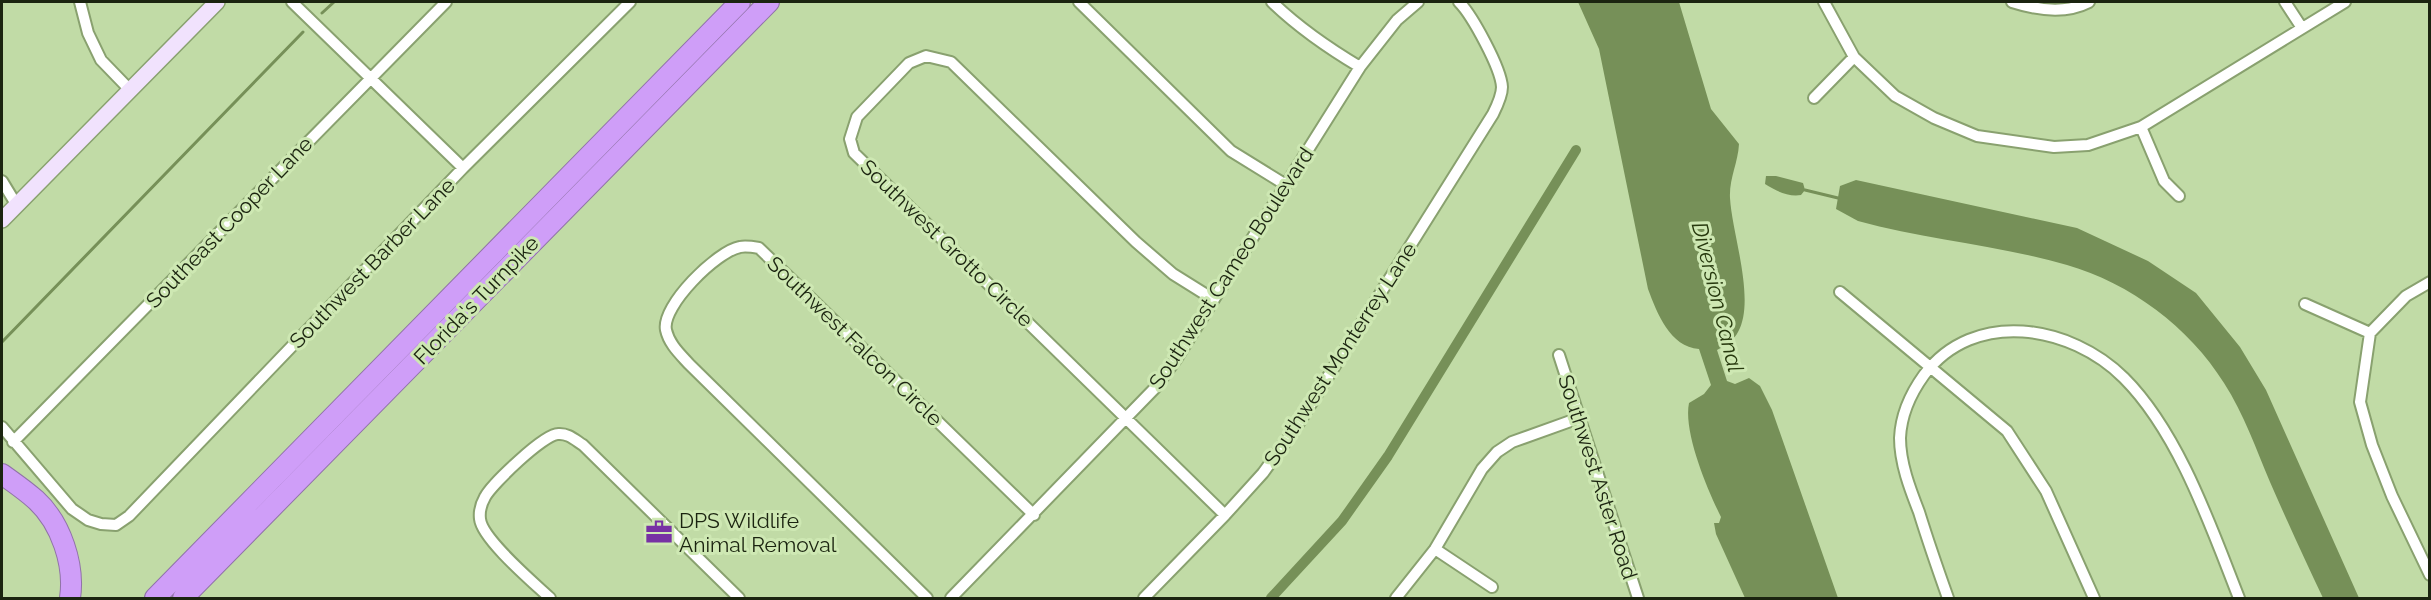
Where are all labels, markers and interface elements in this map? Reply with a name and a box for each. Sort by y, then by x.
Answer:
street label: Southeast Cooper Lane [141,131,317,313]
street label: Southwest Cameo Boulevard [1143,143,1319,393]
street label: Southwest Grotto Circle [856,154,1038,332]
street label: Southwest Barber Lane [284,173,460,353]
water label: Diversion Canal [1687,219,1749,375]
street label: Florida's Turnpike [408,230,544,370]
street label: Southwest Monterrey Lane [1258,238,1422,470]
street label: Southwest Falcon Circle [762,251,948,431]
street label: Southwest Aster Road [1553,372,1643,582]
place label: DPS Wildlife Animal Removal [679,508,837,557]
office icon: DPS Wildlife Animal Removal [644,517,674,547]

